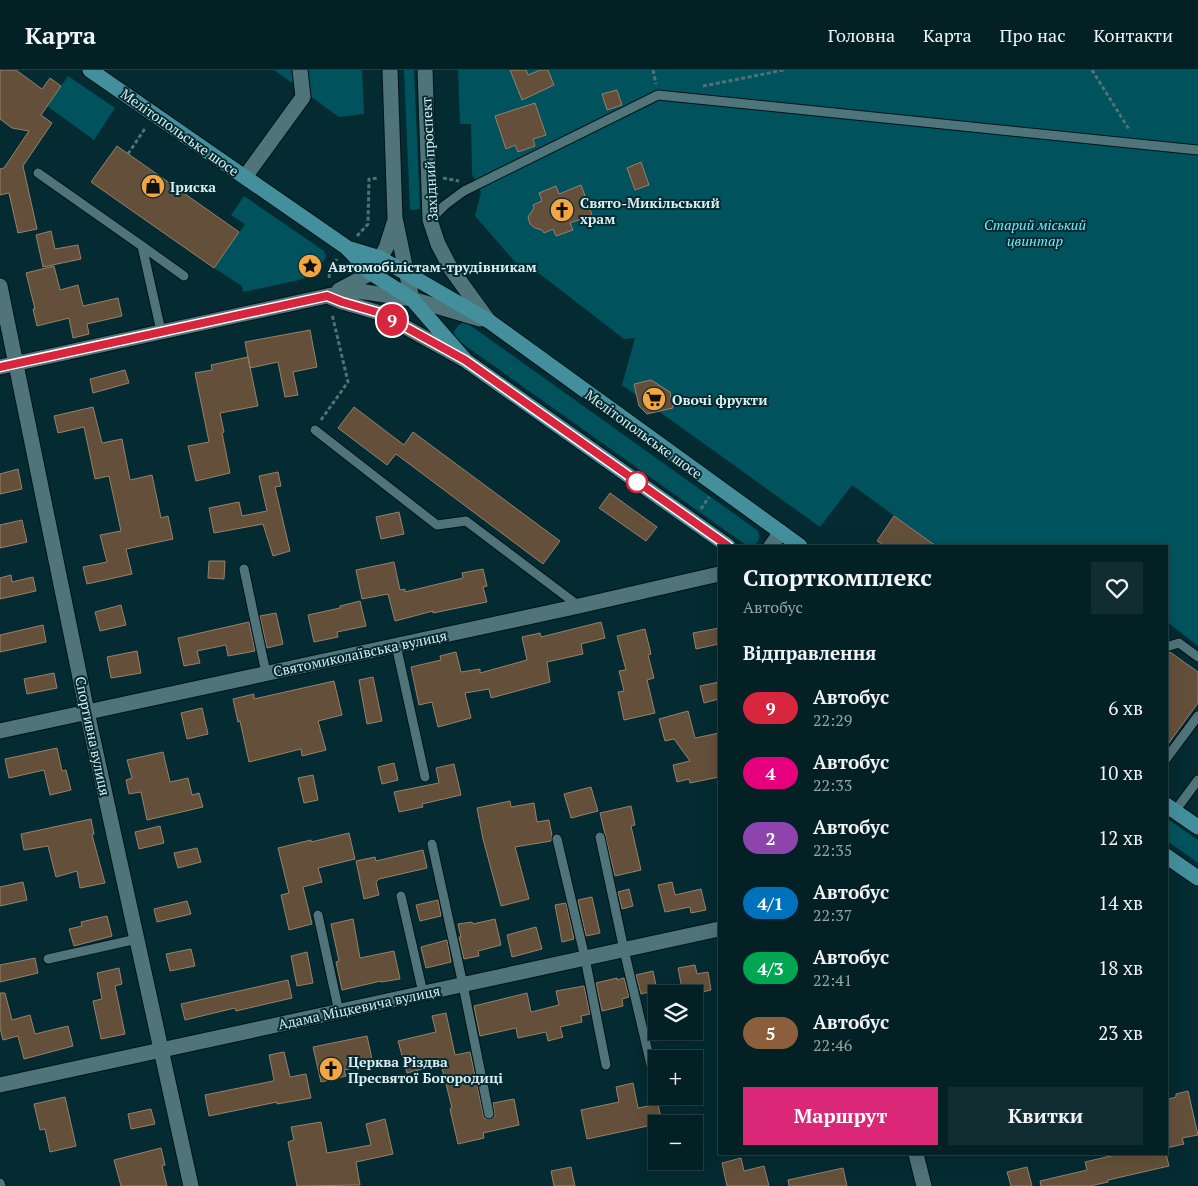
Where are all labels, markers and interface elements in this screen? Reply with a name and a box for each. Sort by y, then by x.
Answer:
text: Карта [25,19,96,51]
text: Головна [828,23,895,47]
text: Карта [923,23,972,47]
text: Про нас [1000,23,1066,47]
text: Контакти [1094,23,1173,47]
street label: Мелітопольське шосе [117,84,243,180]
street label: Західний проспект [416,96,442,221]
shop icon: Іриска [140,173,166,199]
place label: Іриска [170,177,216,196]
place label: Свято-Микільський храм [580,193,720,228]
church icon: Свято-Микільський храм [549,197,575,223]
park label: Старий міський цвинтар [984,215,1086,250]
place icon: Автомобілістам-трудівникам [297,253,323,279]
place label: Автомобілістам-трудівникам [328,257,537,276]
line badge: 9 [376,304,408,336]
text: 9 [387,308,397,332]
street label: Мелітопольське шосе [582,385,706,483]
supermarket icon: Овочі фрукти [641,386,667,412]
place label: Овочі фрукти [672,390,768,409]
unlabelled marker [626,471,648,493]
text: Спорткомплекс [743,561,932,593]
button: heart [1091,562,1143,614]
text: Автобус [743,596,803,618]
street label: Святомиколаївська вулиця [271,625,449,681]
text: Відправлення [743,640,876,665]
street label: Спортивна вулиця [71,675,115,797]
text: Автобус [813,684,889,709]
text: 6 хв [1108,695,1143,720]
text: 9 [765,696,776,720]
text: 22:29 [813,709,852,731]
text: Автобус [813,749,889,774]
text: 10 хв [1098,760,1143,785]
text: 4 [765,761,776,785]
text: 22:33 [813,774,852,796]
text: Автобус [813,814,889,839]
text: 12 хв [1098,825,1143,850]
text: 2 [765,826,776,850]
text: 22:35 [813,839,852,861]
text: Автобус [813,879,889,904]
text: 14 хв [1098,890,1143,915]
text: 4/1 [757,891,784,915]
text: 22:37 [813,904,852,926]
text: Автобус [813,944,889,969]
text: 18 хв [1098,955,1143,980]
text: 4/3 [757,956,784,980]
text: 22:41 [813,969,852,991]
street label: Адама Міцкевича вулиця [276,981,442,1033]
map controls [648,985,703,1170]
button: layers [648,985,703,1040]
text: Автобус [813,1009,889,1034]
text: 23 хв [1098,1020,1143,1045]
text: 5 [765,1021,776,1045]
text: 22:46 [813,1034,852,1056]
button: + [648,1050,703,1105]
place label: Церква Різдва Пресвятої Богородиці [348,1052,503,1087]
church icon: Церква Різдва Пресвятої Богородиці [318,1056,344,1082]
button: Маршрут [743,1087,938,1145]
button: Квитки [948,1087,1143,1145]
button: − [648,1115,703,1170]

